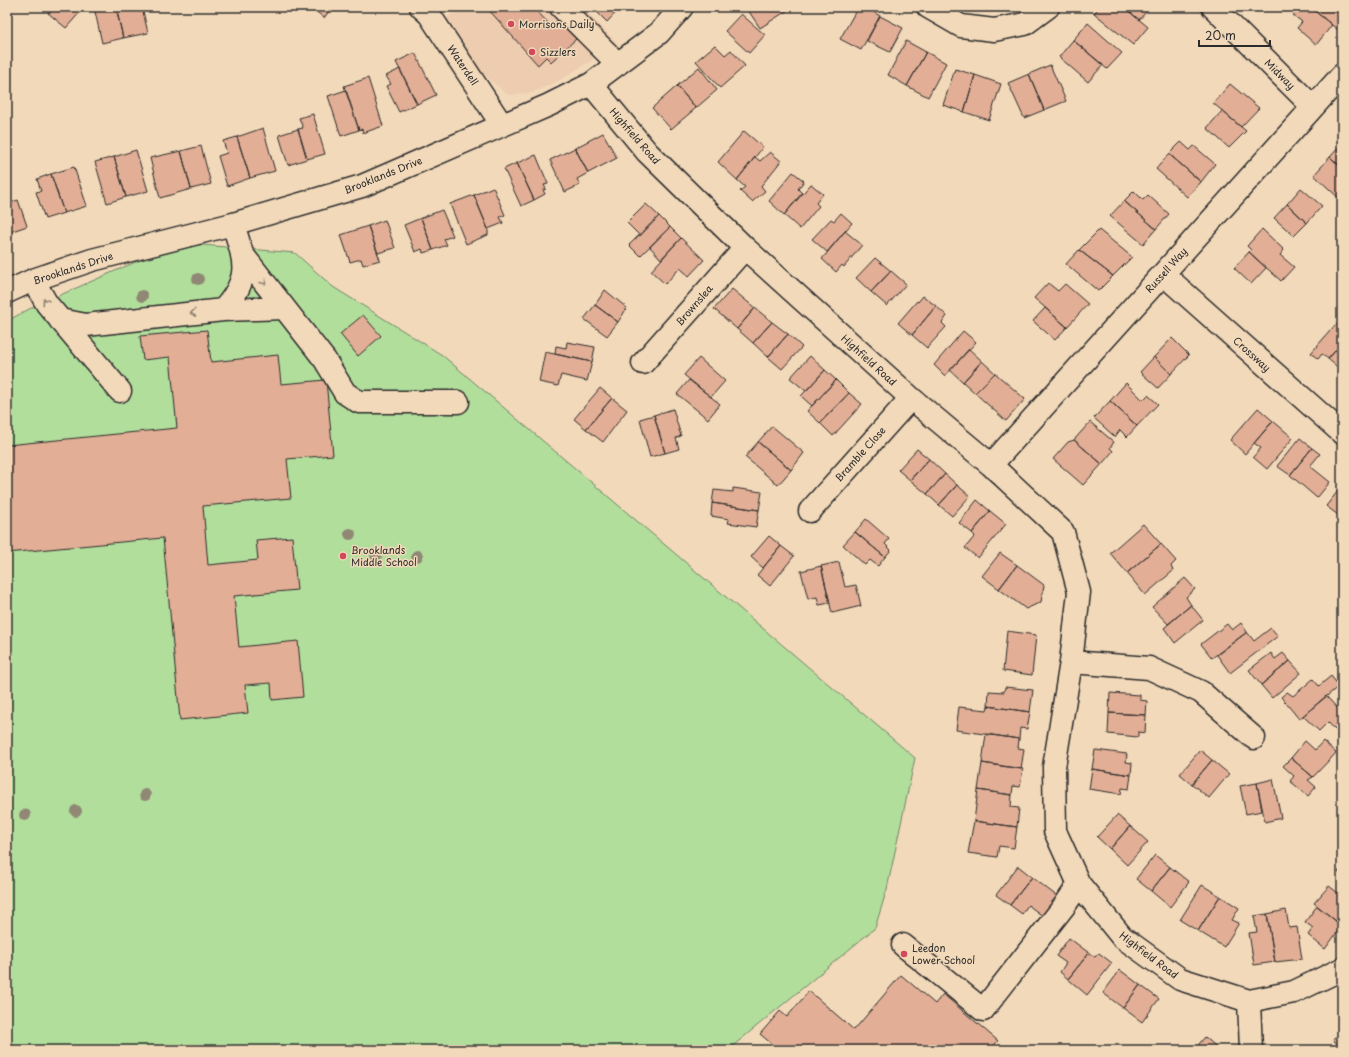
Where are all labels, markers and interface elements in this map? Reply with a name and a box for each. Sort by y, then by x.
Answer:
place label: Morrisons Daily [519,16,595,31]
marker: Morrisons Daily [506,19,516,29]
scale bar [1199,22,1270,48]
text: 20 m [1205,26,1236,44]
street label: Waterdell [444,41,483,88]
place label: Sizzlers [540,44,576,59]
marker: Sizzlers [527,47,537,57]
street label: Midway [1261,55,1299,93]
street label: Highfield Road [607,104,664,167]
street label: Brooklands Drive [341,152,425,197]
street label: Russell Way [1141,243,1190,296]
street label: Brooklands Drive [31,247,115,288]
one-way arrow [259,277,266,284]
street label: Brownslea [672,280,716,328]
one-way arrow [42,298,50,305]
one-way arrow [190,308,196,317]
street label: Highfield Road [838,331,901,389]
street label: Crossway [1230,333,1274,375]
street label: Bramble Close [831,423,888,485]
place label: Brooklands Middle School [351,542,417,569]
marker: Brooklands Middle School [338,551,348,561]
street label: Highfield Road [1117,927,1182,982]
place label: Leedon Lower School [912,940,975,967]
marker: Leedon Lower School [899,949,909,959]

